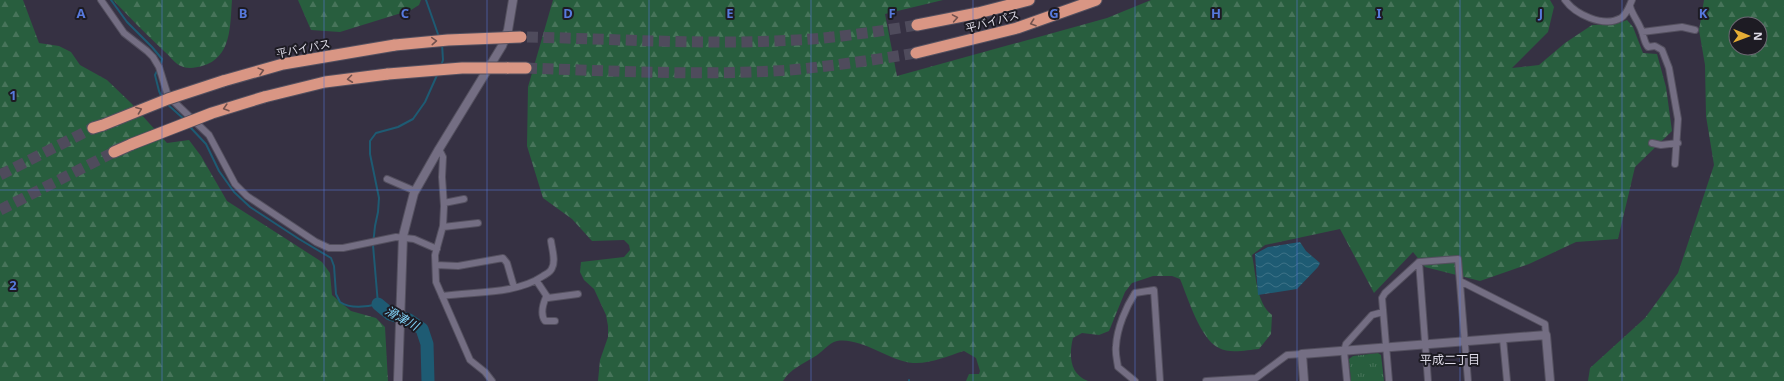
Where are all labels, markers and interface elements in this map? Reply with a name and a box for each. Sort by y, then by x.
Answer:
text: A [77,4,86,22]
text: B [239,4,247,22]
text: C [401,4,409,22]
text: D [563,4,573,22]
text: E [726,4,734,22]
text: F [888,4,896,22]
text: G [1049,4,1059,22]
text: H [1211,4,1221,22]
text: I [1376,4,1382,22]
text: J [1538,4,1543,22]
text: K [1699,4,1708,22]
street label: 平バイパス [964,7,1020,35]
one-way arrow [952,14,958,22]
north arrow [1728,16,1768,56]
one-way arrow [1029,18,1036,26]
text: N [1751,32,1766,41]
street label: 平バイパス [275,35,331,61]
one-way arrow [431,36,437,45]
one-way arrow [257,67,264,75]
one-way arrow [347,74,353,83]
text: 1 [9,86,17,104]
one-way arrow [223,103,230,112]
one-way arrow [136,106,143,114]
text: 2 [9,276,17,294]
water label: 滑津川 [382,302,424,335]
district label: 平成二丁目 [1420,351,1480,368]

